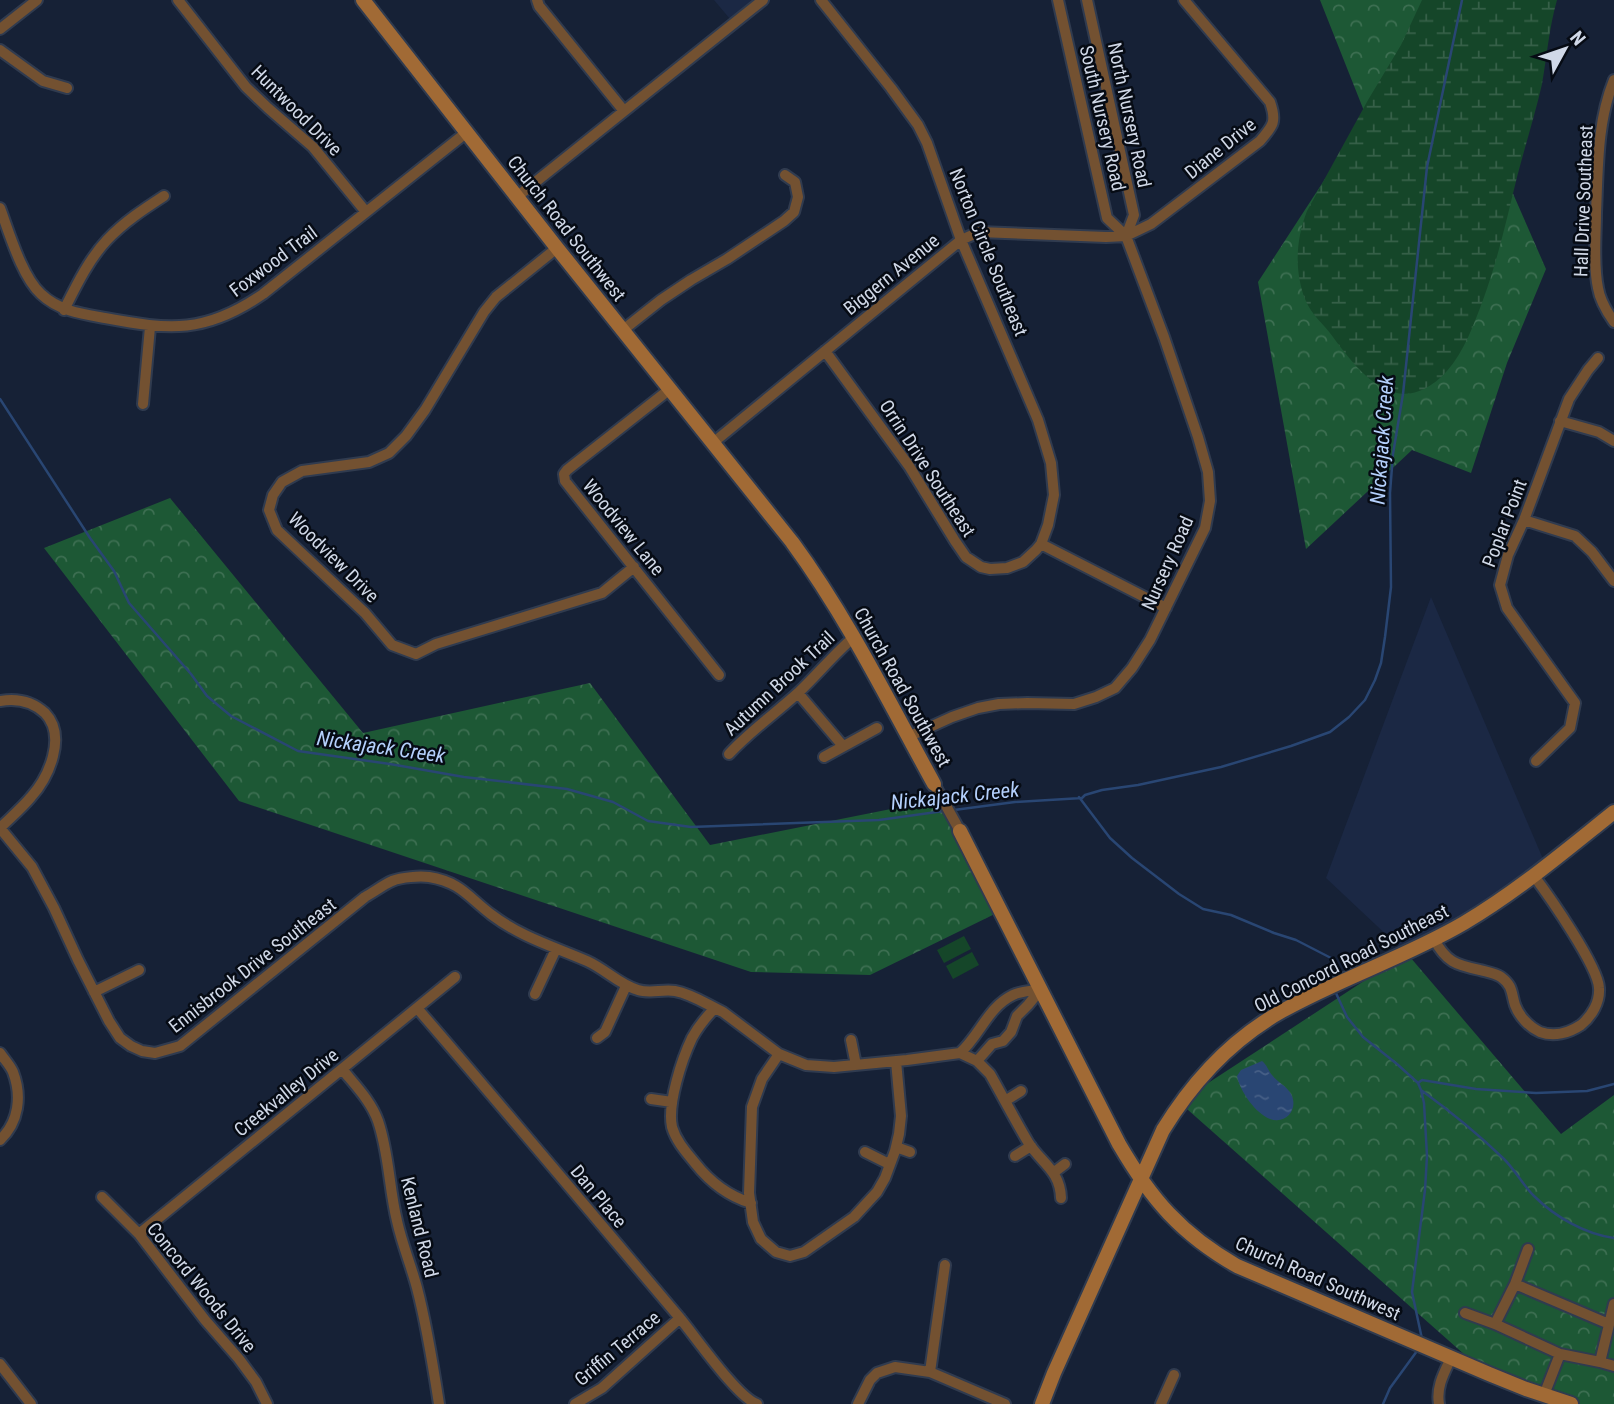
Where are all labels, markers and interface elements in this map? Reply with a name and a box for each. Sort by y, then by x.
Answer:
north arrow [1530,14,1600,84]
text: N [1565,27,1590,50]
street label: North Nursery Road [1103,41,1156,190]
street label: South Nursery Road [1075,43,1130,193]
street label: Huntwood Drive [246,60,347,161]
street label: Diane Drive [1180,113,1261,184]
street label: Hall Drive Southeast [1569,125,1598,277]
street label: Church Road Southwest [503,151,631,306]
street label: Norton Circle Southeast [944,165,1033,339]
street label: Foxwood Trail [225,221,322,302]
street label: Biggern Avenue [839,229,944,320]
water label: Nickajack Creek [1366,374,1399,505]
street label: Orrin Drive Southeast [875,395,980,541]
street label: Woodview Lane [578,475,669,580]
street label: Poplar Point [1477,476,1532,570]
street label: Woodview Drive [284,507,384,608]
street label: Nursery Road [1136,513,1198,614]
street label: Church Road Southwest [849,604,956,771]
street label: Autumn Brook Trail [719,626,839,740]
water label: Nickajack Creek [315,726,447,768]
water label: Nickajack Creek [890,777,1021,815]
street label: Ennisbrook Drive Southeast [164,893,340,1038]
street label: Old Concord Road Southeast [1250,899,1452,1017]
street label: Creekvalley Drive [230,1043,343,1141]
street label: Dan Place [566,1160,632,1233]
street label: Kenland Road [396,1174,443,1280]
street label: Concord Woods Drive [142,1218,261,1357]
street label: Church Road Southwest [1232,1232,1404,1325]
street label: Griffin Terrace [570,1306,665,1391]

